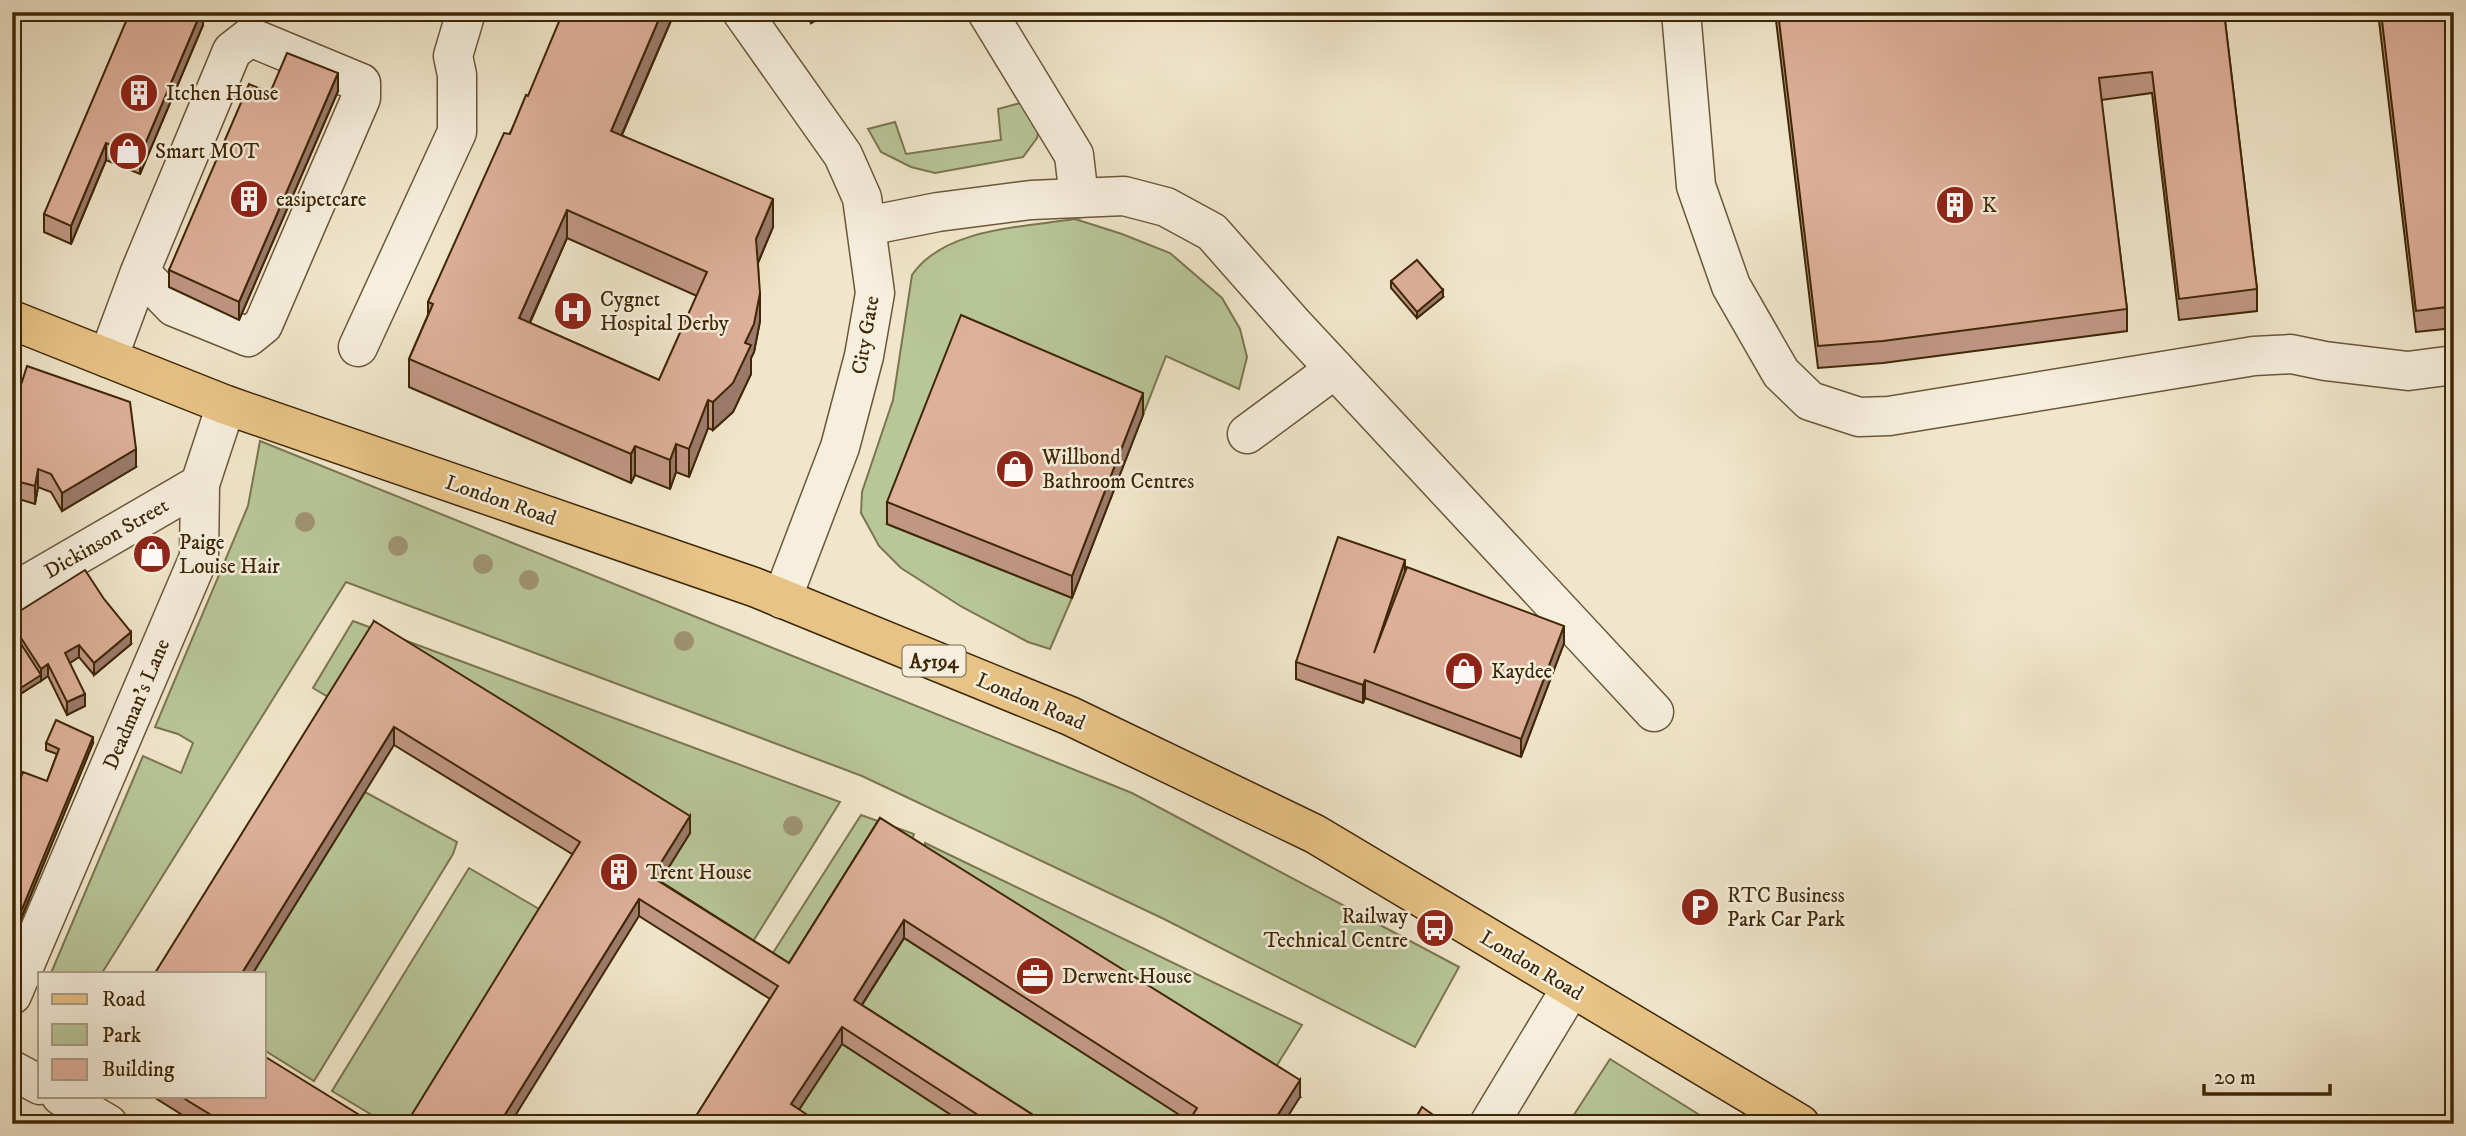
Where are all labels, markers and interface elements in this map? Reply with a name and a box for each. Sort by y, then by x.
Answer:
building icon: Itchen House [118,72,160,114]
place label: Itchen House [166,81,279,107]
shop icon: Smart MOT [107,130,149,172]
place label: Smart MOT [155,139,260,165]
building icon: easipetcare [228,178,270,220]
building icon: K [1934,184,1976,226]
place label: easipetcare [276,187,367,213]
place label: K [1982,193,1997,219]
place label: Cygnet Hospital Derby [600,287,730,337]
hospital icon: Cygnet Hospital Derby [552,290,594,332]
street label: City Gate [846,294,886,377]
place label: Willbond Bathroom Centres [1041,445,1194,495]
shop icon: Willbond Bathroom Centres [994,448,1036,490]
street label: London Road [442,470,560,532]
street label: Dickinson Street [40,493,174,585]
place label: Paige Louise Hair [179,530,280,580]
shop icon: Paige Louise Hair [131,533,173,575]
street label: Deadman's Lane [98,635,176,774]
road number: A5194 [902,646,965,676]
shop icon: Kaydee [1443,650,1485,692]
place label: Kaydee [1491,659,1553,685]
street label: London Road [972,667,1090,737]
building icon: Trent House [598,851,640,893]
place label: Trent House [646,860,752,886]
place label: RTC Business Park Car Park [1727,883,1846,933]
parking icon: RTC Business Park Car Park [1679,886,1721,928]
place label: Railway Technical Centre [1264,904,1409,954]
bus stop icon: Railway Technical Centre [1414,907,1456,949]
street label: London Road [1475,925,1588,1007]
office icon: Derwent House [1014,955,1056,997]
place label: Derwent House [1062,964,1192,990]
legend [38,972,266,1098]
text: Road [102,987,146,1013]
text: Park [102,1023,142,1049]
scale bar [2204,1052,2330,1096]
text: Building [102,1057,175,1083]
text: 20 m [2214,1065,2256,1091]

